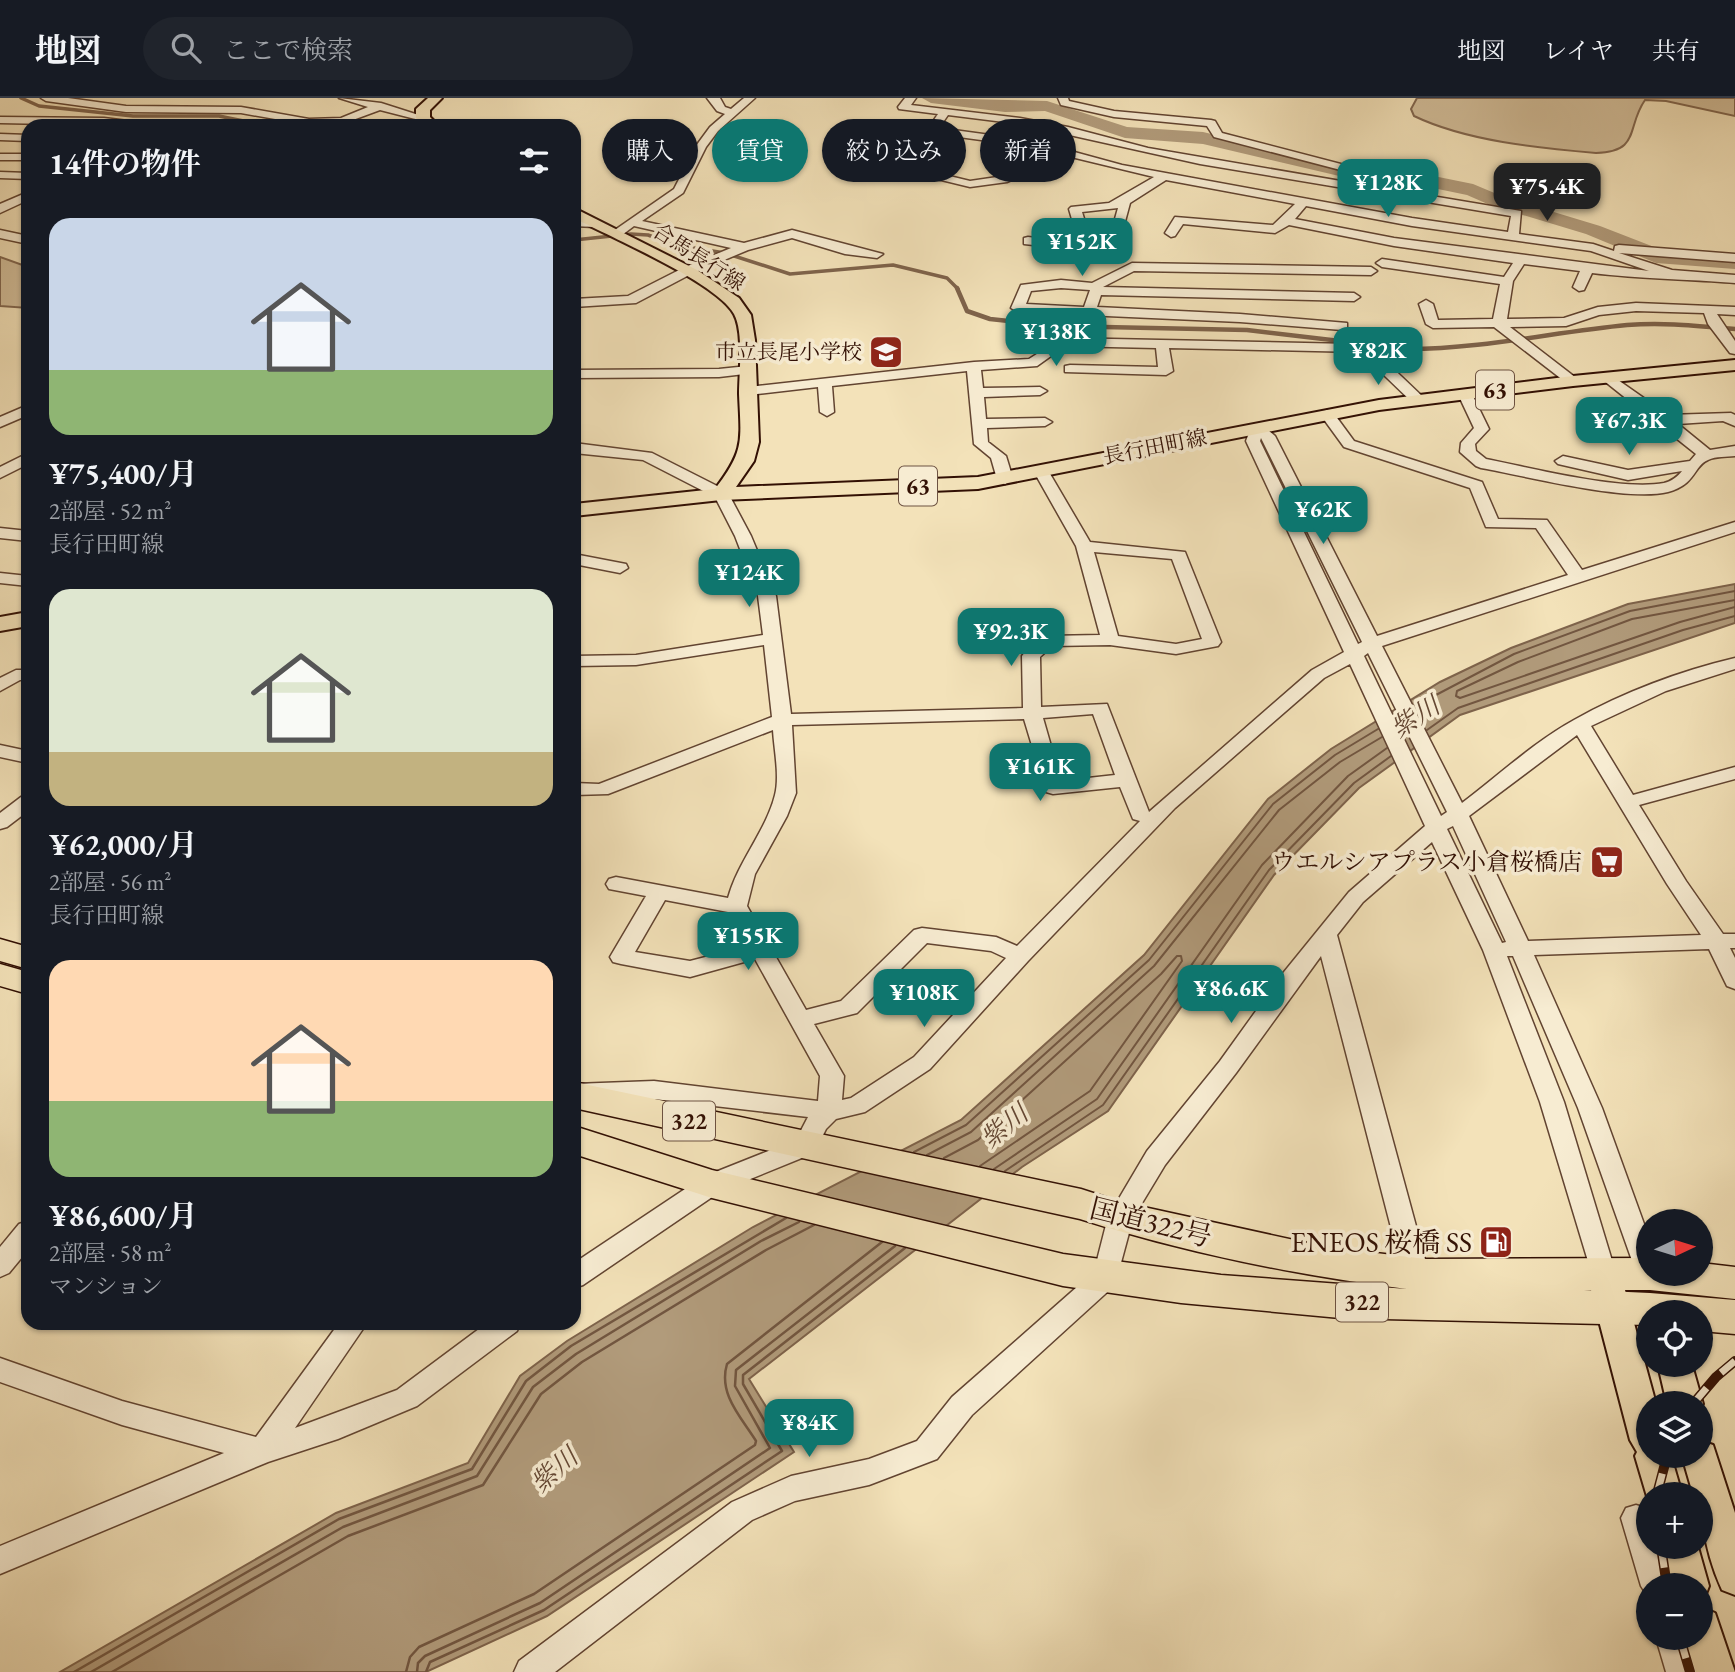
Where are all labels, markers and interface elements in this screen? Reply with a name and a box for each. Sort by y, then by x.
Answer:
search box [143,17,633,80]
text: 地図 [35,29,101,72]
icon: search [167,29,205,67]
text: ここで検索 [223,33,353,67]
text: 地図 [1457,35,1505,66]
text: レイヤ [1543,35,1614,66]
text: 共有 [1652,35,1700,66]
chip: 購入 [602,119,698,182]
chip: 賃貸 [712,119,808,182]
chip: 絞り込み [822,119,966,182]
chip: 新着 [980,119,1076,182]
icon: filters [515,142,553,180]
text: 14件の物件 [49,144,201,183]
pin: ¥128K [1339,159,1437,219]
pin: ¥75.4K [1490,164,1604,223]
text: ¥128K [1353,167,1423,197]
text: ¥75.4K [1510,171,1584,201]
street label: 合馬長行線 [648,217,751,296]
pin: ¥152K [1033,218,1131,278]
text: ¥152K [1047,226,1117,256]
icon: home [238,264,364,390]
pin: ¥138K [1007,308,1105,368]
text: ¥138K [1021,316,1091,346]
pin: ¥82K [1337,328,1419,387]
school or university icon: 市立長尾小学校 [867,333,905,371]
text: ¥82K [1350,335,1406,365]
place label: 市立長尾小学校 [715,338,862,365]
road number: 63 [1476,370,1514,410]
pin: ¥67.3K [1572,398,1686,457]
text: ¥67.3K [1592,405,1666,435]
street label: 長行田町線 [1101,423,1209,470]
text: ¥75,400/月 [49,454,198,493]
road number: 63 [899,466,937,506]
pin: ¥62K [1282,486,1364,546]
text: ¥62K [1295,494,1351,524]
text: 2部屋 · 52 m² [49,496,171,526]
text: 長行田町線 [49,529,164,559]
pin: ¥124K [700,550,798,609]
text: ¥124K [714,557,784,587]
pin: ¥92.3K [954,608,1068,668]
text: ¥92.3K [974,616,1048,646]
icon: home [238,635,364,761]
water label: 紫川 [1384,687,1449,745]
pin: ¥161K [991,744,1089,803]
text: ¥161K [1005,751,1075,781]
text: ¥62,000/月 [49,825,198,864]
supermarket icon: ウエルシアプラス小倉桜橋店 [1588,843,1626,881]
place label: ウエルシアプラス小倉桜橋店 [1271,846,1582,877]
text: 2部屋 · 56 m² [49,867,171,897]
text: 長行田町線 [49,900,164,930]
pin: ¥155K [699,912,797,972]
text: ¥155K [713,920,783,950]
pin: ¥86.6K [1174,965,1288,1025]
pin: ¥108K [875,970,973,1029]
text: ¥86.6K [1194,973,1268,1003]
text: ¥108K [889,977,959,1007]
icon: home [238,1006,364,1132]
water label: 紫川 [973,1095,1037,1156]
road number: 322 [663,1102,715,1140]
street label: 国道322号 [1086,1189,1216,1255]
text: ¥86,600/月 [49,1196,198,1235]
north arrow [1636,1209,1713,1286]
map controls [1636,1209,1713,1650]
fuel station icon: ENEOS 桜橋 SS [1477,1223,1515,1261]
place label: ENEOS 桜橋 SS [1291,1224,1472,1260]
text: 2部屋 · 58 m² [49,1238,171,1268]
text: マンション [49,1271,163,1301]
road number: 322 [1336,1282,1388,1322]
button: locate [1636,1300,1713,1377]
button: layers [1636,1391,1713,1468]
pin: ¥84K [768,1400,850,1459]
text: ¥84K [781,1407,837,1437]
water label: 紫川 [523,1438,587,1500]
button: + [1636,1482,1713,1559]
button: − [1636,1573,1713,1650]

